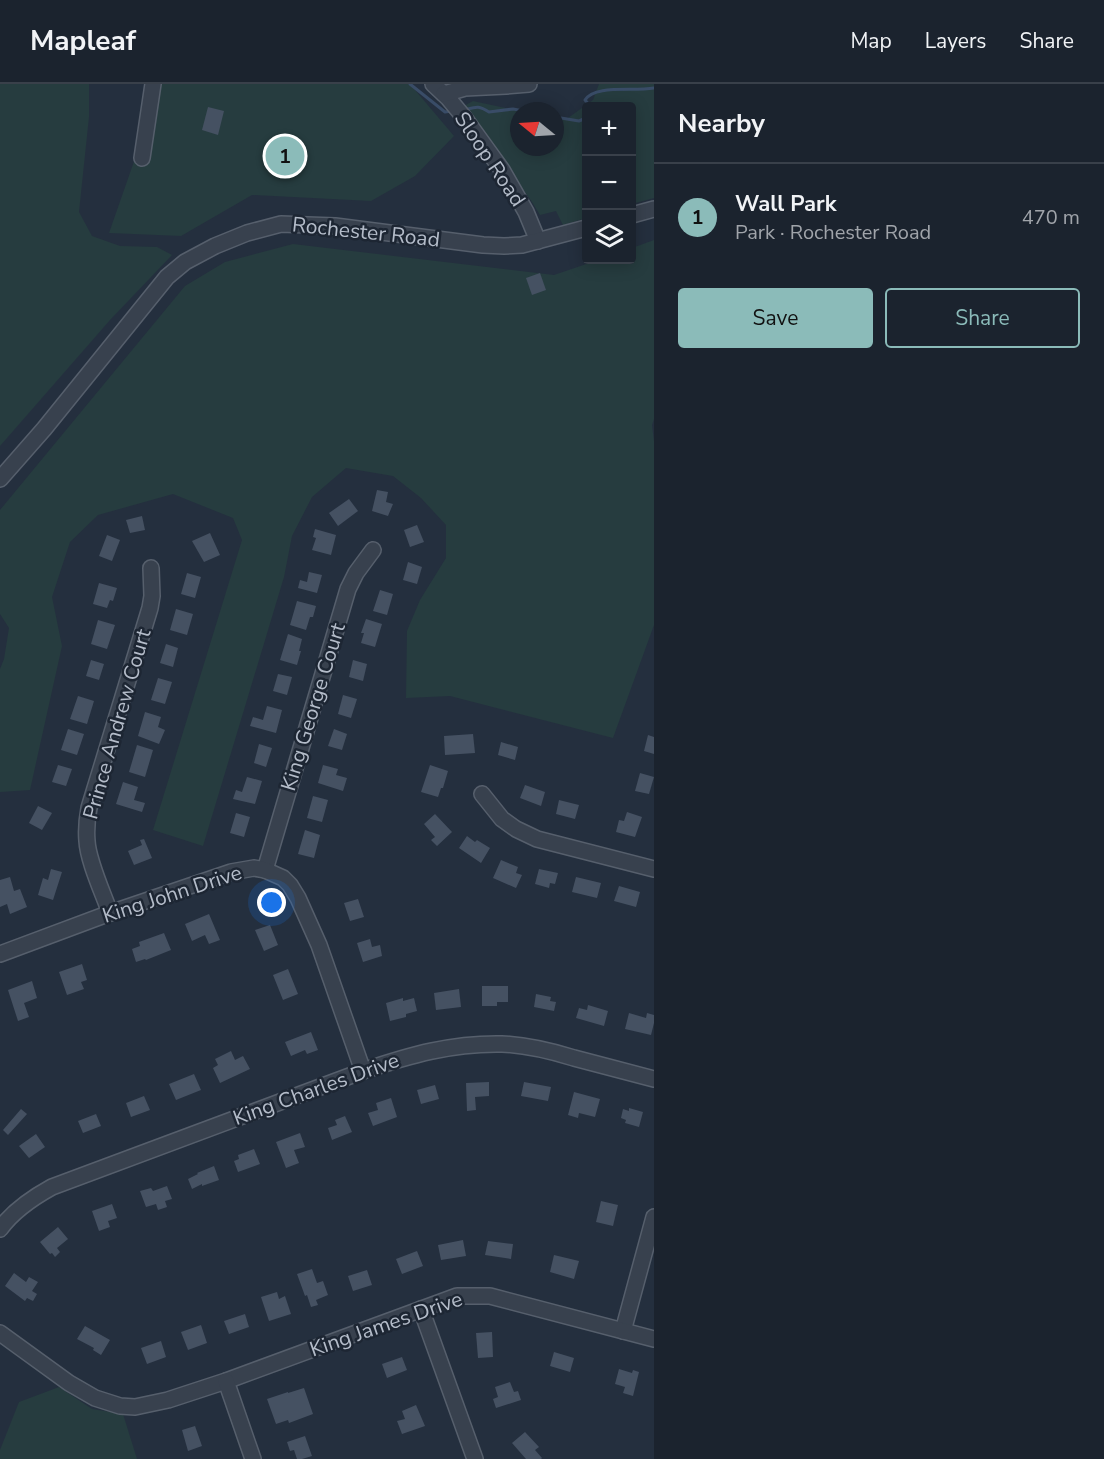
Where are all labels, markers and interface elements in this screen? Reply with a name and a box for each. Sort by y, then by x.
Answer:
text: Mapleaf [30,22,136,60]
text: Map [850,27,892,55]
text: Layers [925,27,986,55]
text: Share [1019,27,1074,55]
north arrow [510,102,564,156]
map controls [582,102,636,264]
button: + [582,102,636,156]
street label: Sloop Road [448,106,532,212]
text: Nearby [678,106,765,141]
pin: 1 [266,134,304,178]
button: − [582,156,636,210]
text: Wall Park [735,189,836,219]
text: 1 [692,204,704,231]
text: 470 m [1022,204,1080,231]
street label: Rochester Road [291,210,441,254]
button: layers [582,210,636,264]
text: Park · Rochester Road [735,219,931,246]
button: Save [678,288,873,348]
button: Share [885,288,1080,348]
street label: King George Court [274,619,352,794]
street label: Prince Andrew Court [76,625,158,822]
street label: King John Drive [99,858,245,930]
your location [257,888,286,917]
street label: King Charles Drive [229,1046,403,1132]
street label: King James Drive [306,1285,466,1363]

